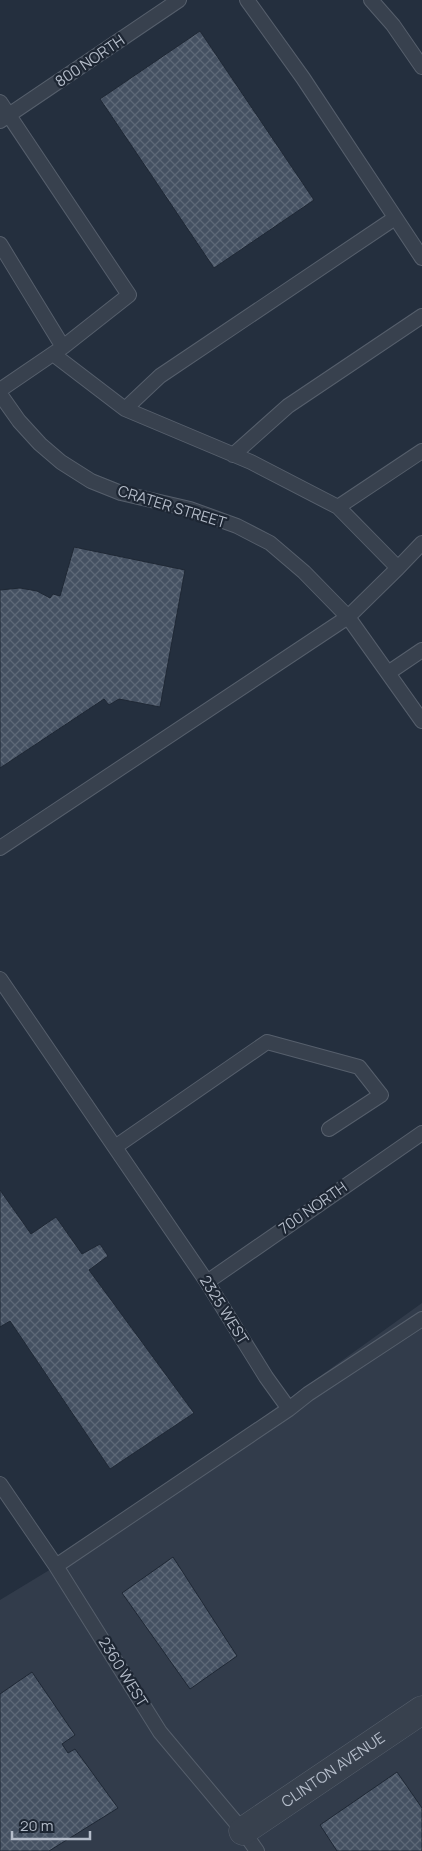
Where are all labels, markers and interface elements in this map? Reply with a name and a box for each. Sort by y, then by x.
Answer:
street label: 800 NORTH [51,30,129,92]
street label: CRATER STREET [115,480,229,533]
street label: 700 NORTH [274,1176,351,1239]
street label: 2325 WEST [195,1271,254,1348]
street label: 2360 WEST [94,1633,153,1711]
street label: CLINTON AVENUE [277,1727,389,1812]
scale bar [12,1808,90,1840]
text: 20 m [20,1815,53,1836]

